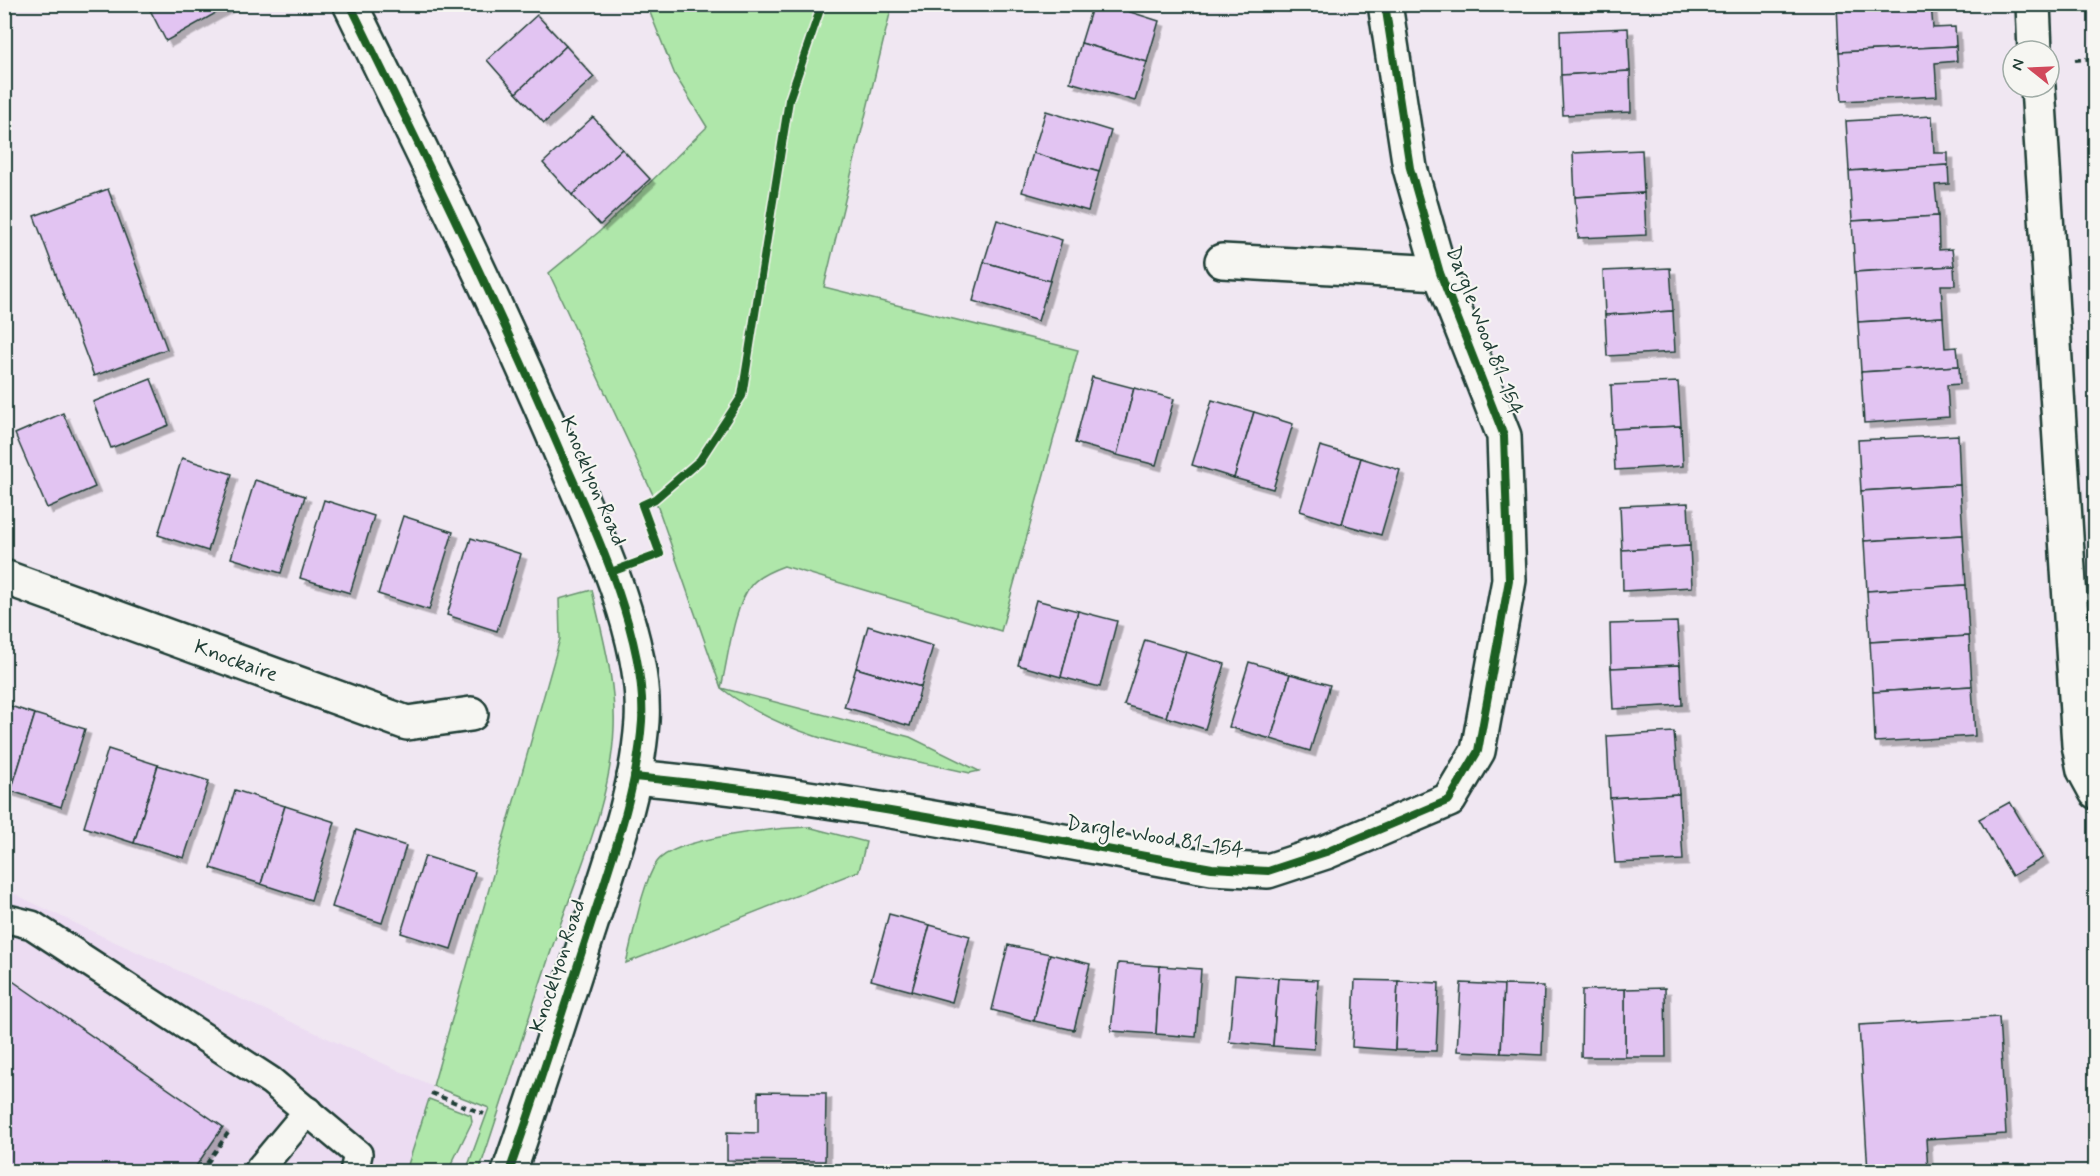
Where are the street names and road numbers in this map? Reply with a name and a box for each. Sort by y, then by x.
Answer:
street label: Dargle Wood 81-154 [1438,242,1529,420]
street label: Knocklyon Road [553,412,633,550]
street label: Knockaire [190,633,282,689]
street label: Dargle Wood 81-154 [1064,809,1246,866]
street label: Knocklyon Road [523,896,593,1036]

